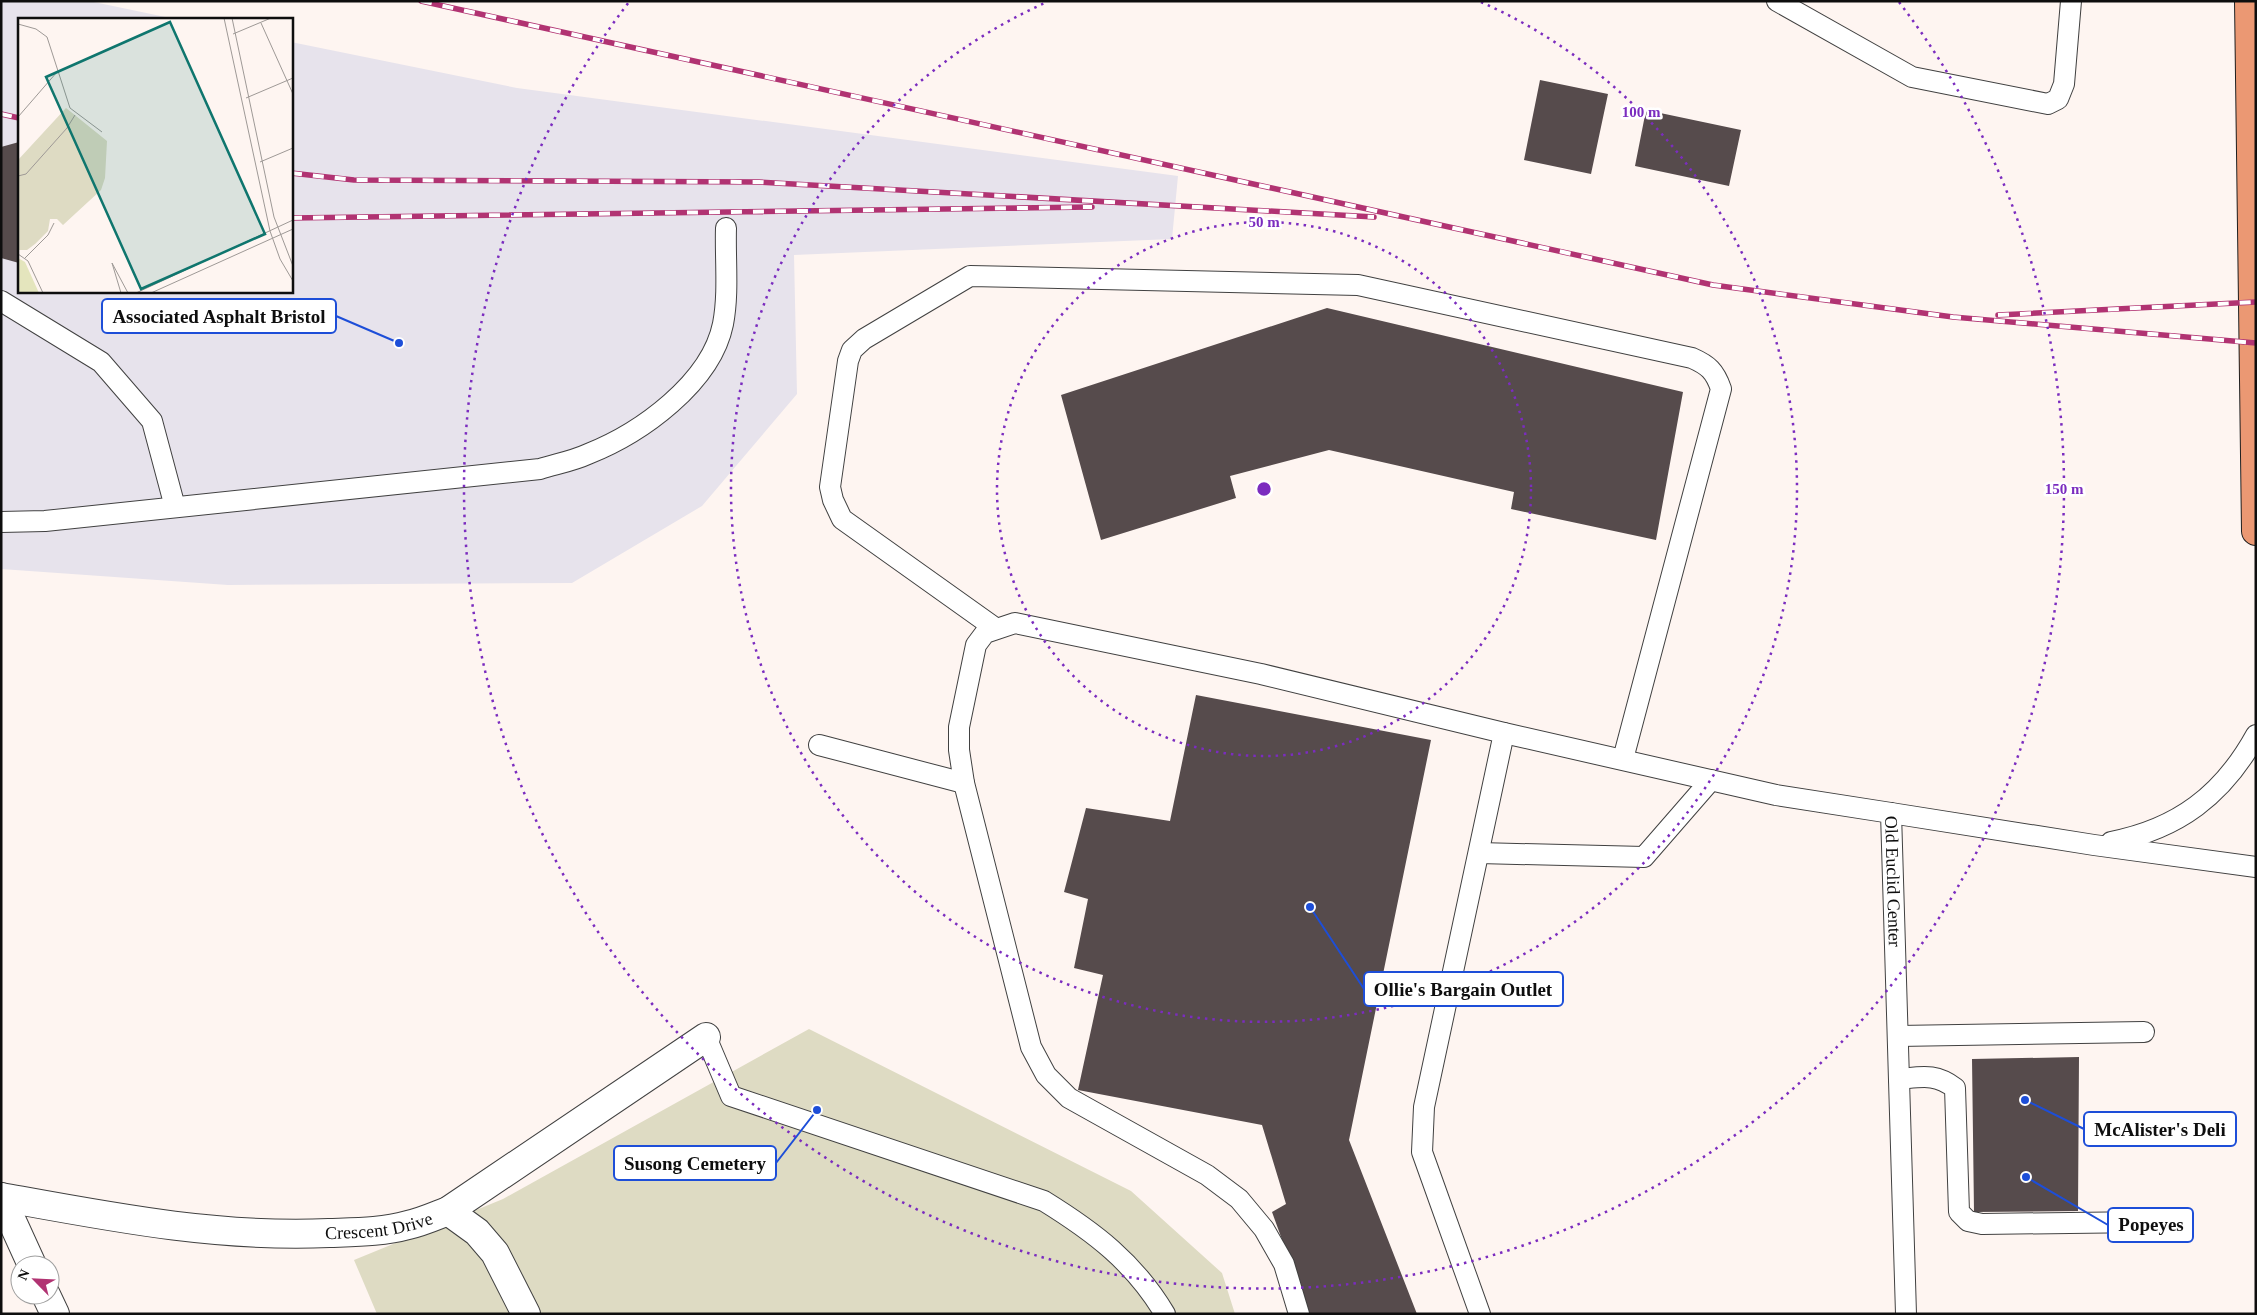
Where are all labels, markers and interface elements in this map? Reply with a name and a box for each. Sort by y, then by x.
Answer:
inset map [18,18,292,292]
text: 100 m [1622,104,1661,120]
text: 50 m [1248,214,1280,230]
callout: Associated Asphalt Bristol [102,299,336,333]
text: Associated Asphalt Bristol [112,306,326,327]
centre of rings [1255,480,1273,498]
text: 150 m [2045,481,2084,497]
street label: Old Euclid Center [1881,815,1905,947]
callout: Ollie's Bargain Outlet [1364,972,1563,1006]
text: Ollie's Bargain Outlet [1374,979,1553,1000]
callout: McAlister's Deli [2084,1112,2236,1146]
text: McAlister's Deli [2094,1119,2226,1140]
callout: Susong Cemetery [614,1146,776,1180]
text: Susong Cemetery [624,1153,766,1174]
street label: Crescent Drive [325,1208,435,1243]
callout: Popeyes [2108,1208,2193,1242]
text: Popeyes [2118,1214,2184,1235]
north arrow [10,1255,60,1305]
text: N [15,1267,32,1283]

